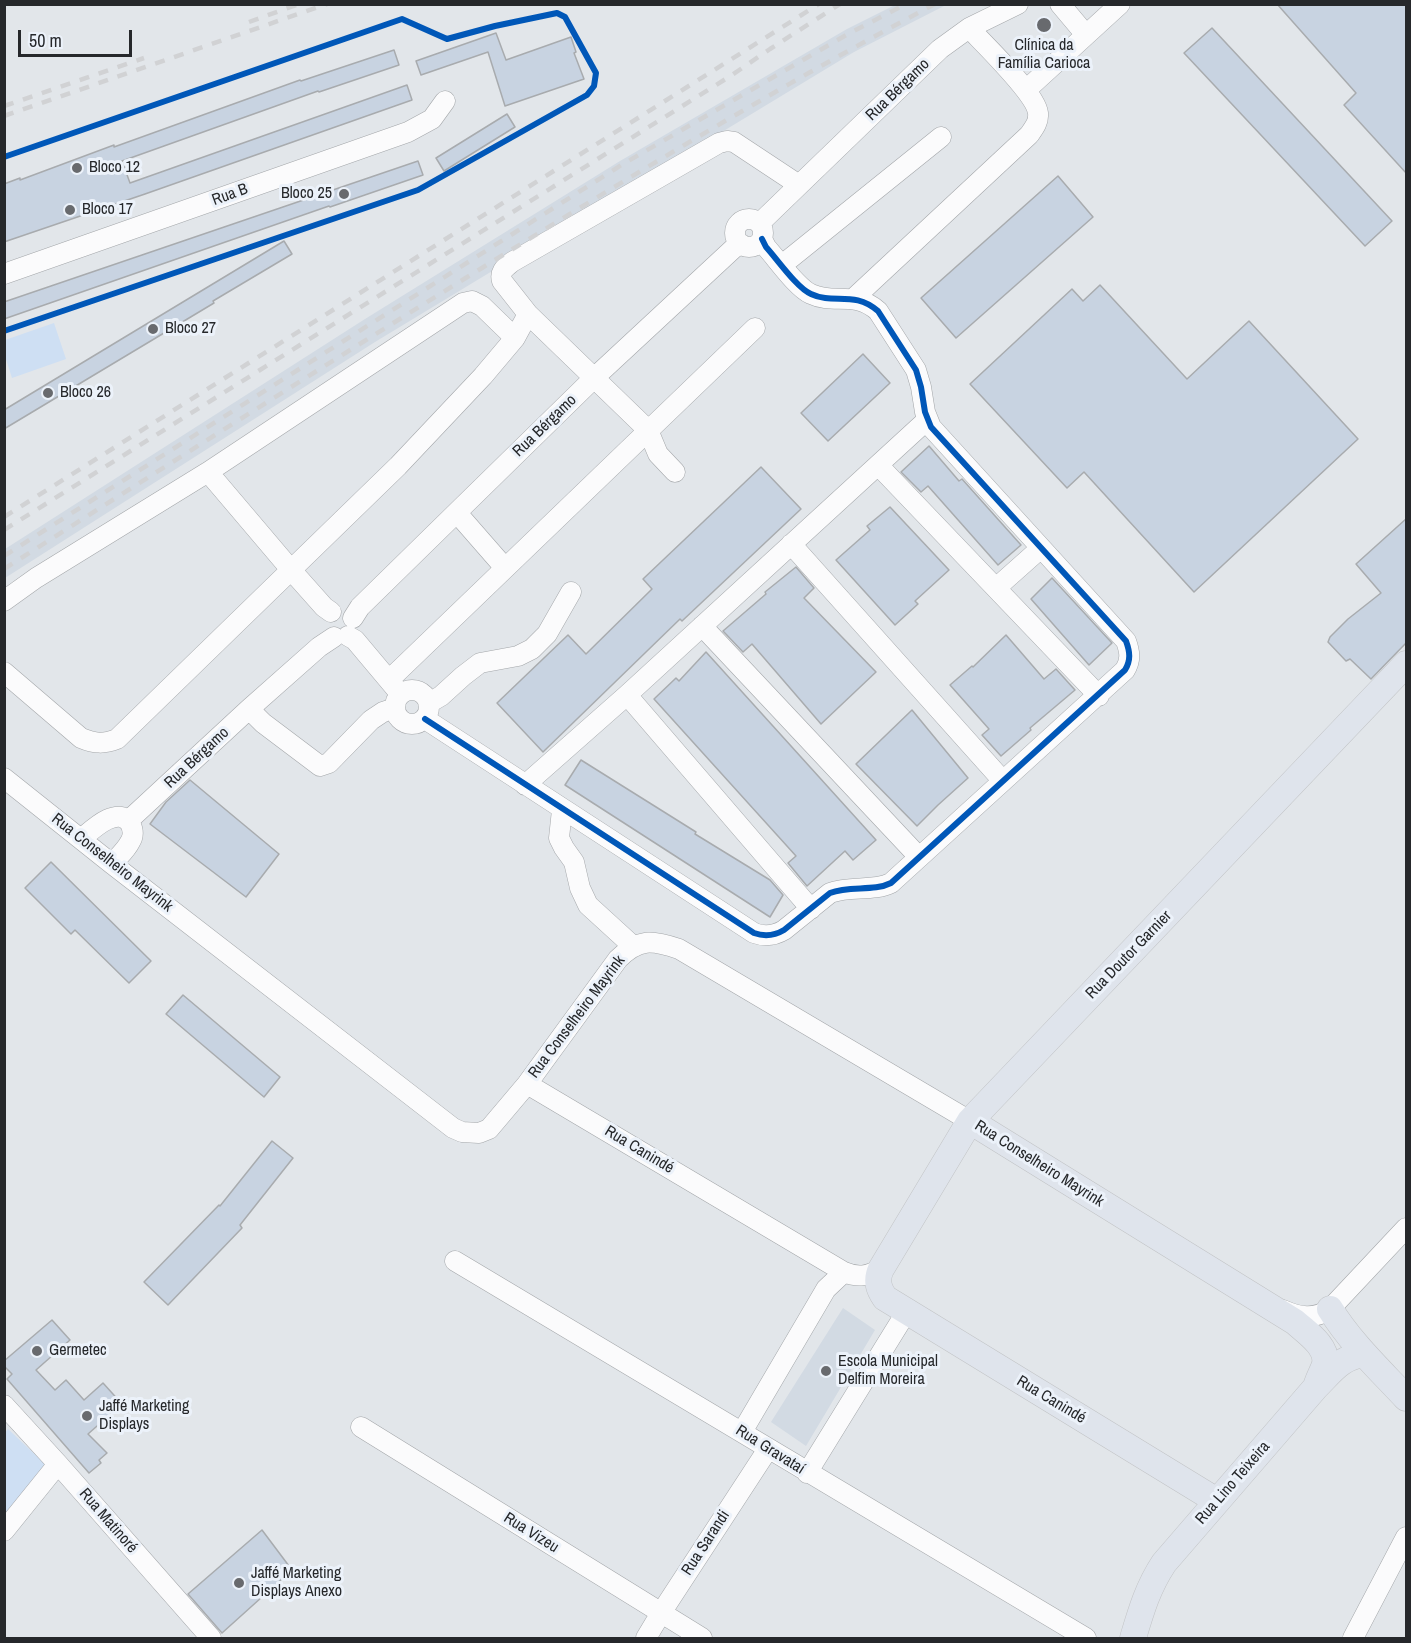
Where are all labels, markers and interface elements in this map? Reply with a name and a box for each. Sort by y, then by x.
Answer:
marker: Clínica da Família Carioca [1035,16,1053,34]
scale bar [21,18,135,56]
text: 50 m [29,28,62,53]
place label: Clínica da Família Carioca [998,36,1090,74]
street label: Rua Bérgamo [862,55,934,125]
place label: Bloco 12 [89,158,140,178]
marker: Bloco 12 [70,161,84,175]
street label: Rua B [210,180,250,210]
place label: Bloco 25 [281,184,332,204]
marker: Bloco 25 [337,187,351,201]
place label: Bloco 17 [82,200,133,220]
marker: Bloco 17 [63,203,77,217]
place label: Bloco 27 [165,319,216,339]
marker: Bloco 27 [146,322,160,336]
place label: Bloco 26 [60,383,111,403]
marker: Bloco 26 [41,386,55,400]
street label: Rua Bérgamo [509,391,581,461]
street label: Rua Bérgamo [161,723,233,793]
street label: Rua Conselheiro Mayrink [47,810,177,916]
street label: Rua Doutor Garnier [1082,907,1176,1003]
street label: Rua Conselheiro Mayrink [525,952,629,1082]
street label: Rua Conselheiro Mayrink [971,1116,1107,1212]
street label: Rua Canindé [601,1122,677,1178]
place label: Germetec [49,1341,107,1361]
marker: Germetec [30,1344,44,1358]
place label: Escola Municipal Delfim Moreira [838,1352,938,1390]
marker: Escola Municipal Delfim Moreira [819,1364,833,1378]
street label: Rua Canindé [1013,1372,1089,1428]
place label: Jaffé Marketing Displays [99,1397,189,1435]
marker: Jaffé Marketing Displays [80,1409,94,1423]
street label: Rua Gravataí [732,1421,808,1479]
street label: Rua Lino Teixeira [1192,1438,1274,1528]
street label: Rua Matinoré [75,1485,141,1557]
street label: Rua Sarandi [678,1507,734,1579]
street label: Rua Vizeu [500,1509,562,1557]
place label: Jaffé Marketing Displays Anexo [251,1564,342,1602]
marker: Jaffé Marketing Displays Anexo [232,1576,246,1590]

